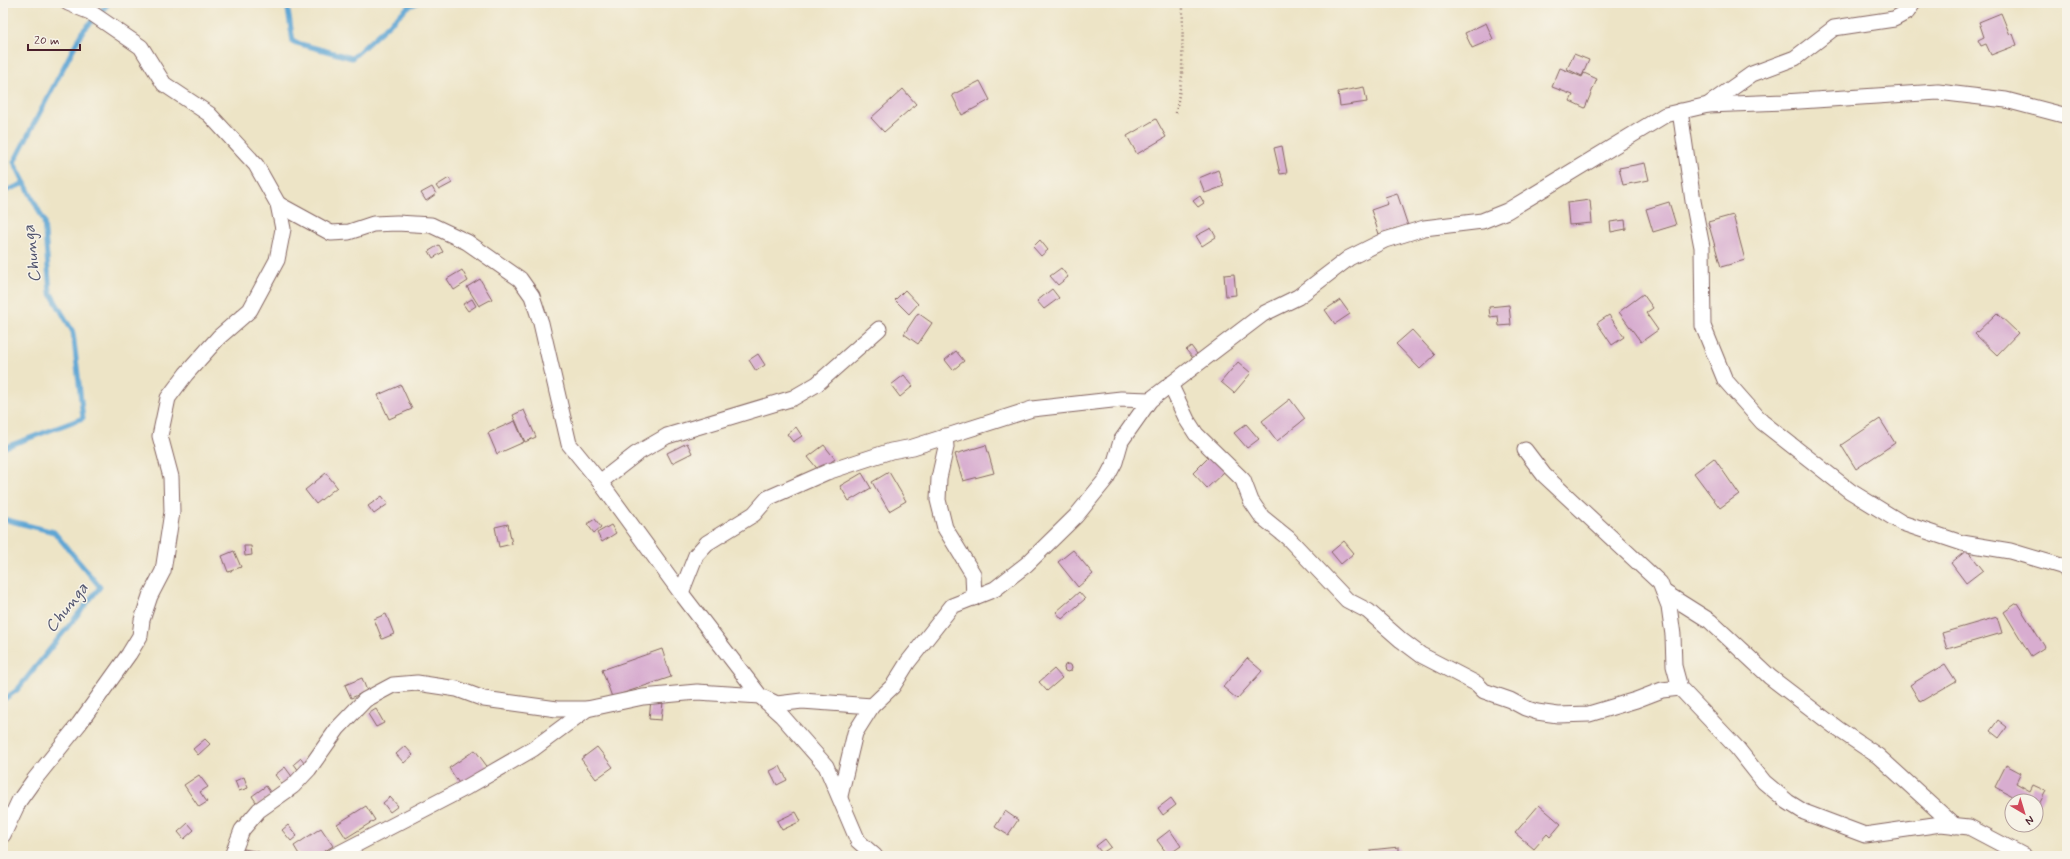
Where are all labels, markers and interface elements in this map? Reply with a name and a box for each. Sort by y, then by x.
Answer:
scale bar [28,26,80,52]
text: 20 m [34,33,60,49]
water label: Chunga [17,223,47,284]
water label: Chunga [40,577,95,638]
north arrow [2004,793,2044,833]
text: N [2022,812,2037,828]

